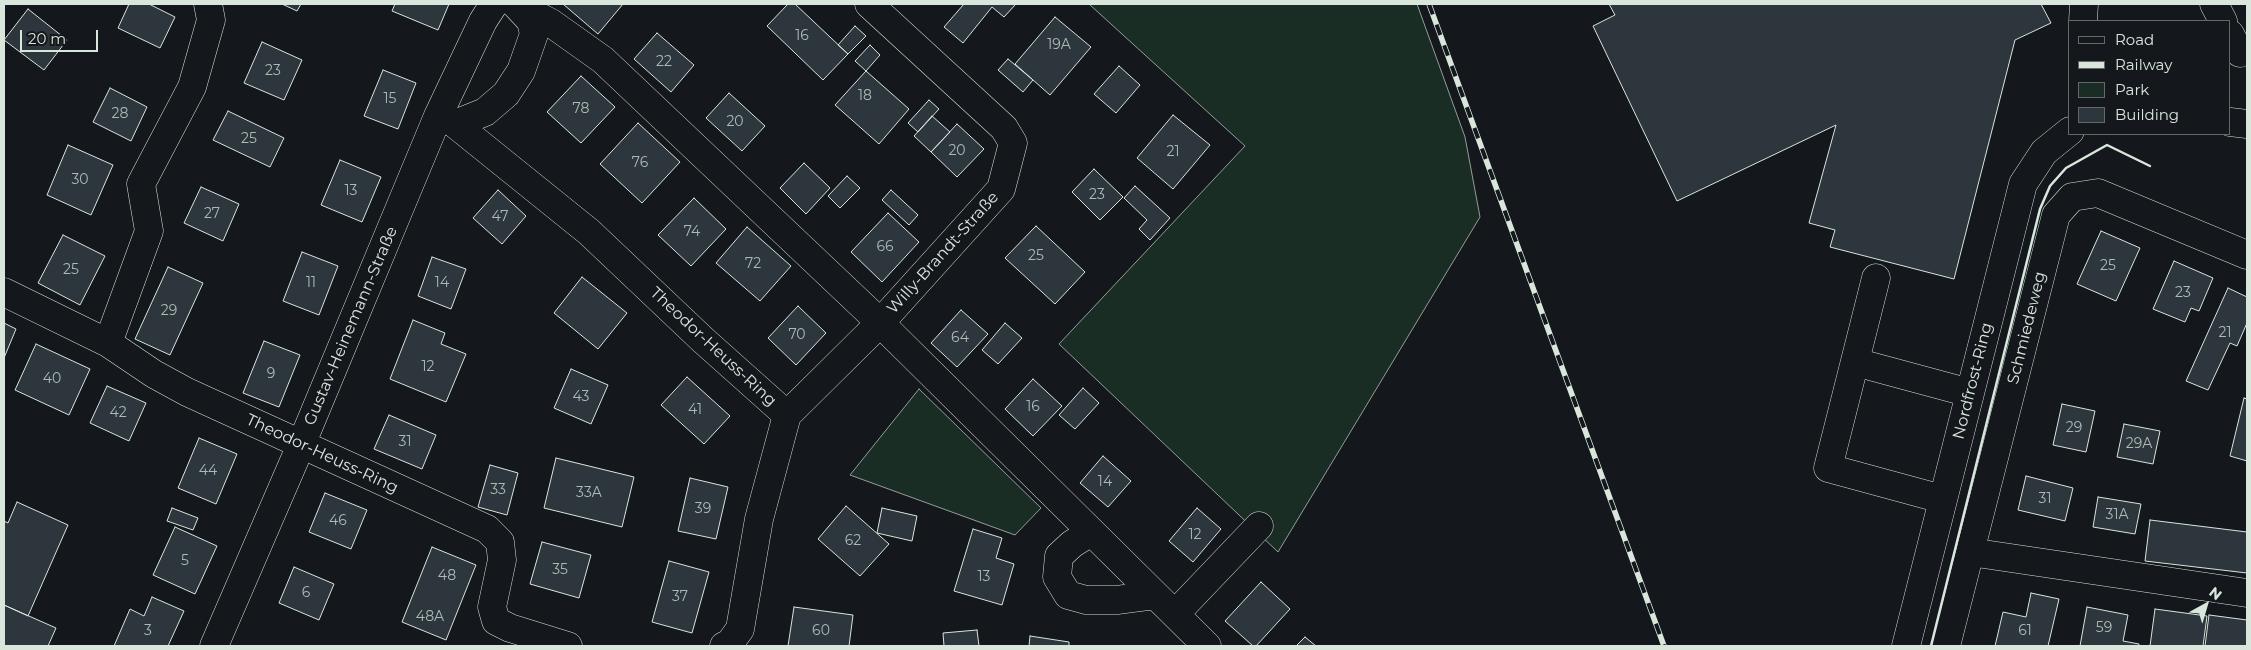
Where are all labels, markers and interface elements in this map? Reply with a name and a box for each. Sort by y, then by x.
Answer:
scale bar [22,20,100,52]
legend [2068,20,2231,135]
house number: 16 [795,28,809,44]
text: 20 m [28,29,66,48]
text: Road [2115,30,2154,49]
house number: 19A [1047,37,1071,53]
house number: 22 [656,54,672,70]
text: Railway [2115,55,2172,74]
house number: 23 [265,63,281,79]
text: Park [2115,80,2149,99]
house number: 18 [858,88,872,104]
house number: 15 [384,91,396,107]
house number: 78 [573,101,589,117]
text: Building [2115,105,2179,124]
house number: 28 [112,106,128,122]
house number: 20 [726,114,744,130]
house number: 25 [241,131,257,147]
house number: 20 [948,143,966,159]
house number: 21 [1166,144,1180,160]
house number: 76 [632,155,648,171]
house number: 30 [71,172,89,188]
house number: 13 [345,183,357,199]
house number: 23 [1089,187,1105,203]
street label: Willy-Brandt-Straße [883,188,1003,318]
house number: 27 [204,206,220,222]
house number: 47 [492,209,508,225]
street label: Gustav-Heinemann-Straße [300,224,402,428]
house number: 74 [684,224,700,240]
house number: 66 [876,239,894,255]
house number: 25 [1028,248,1044,264]
house number: 72 [745,256,761,272]
house number: 25 [2100,258,2116,274]
house number: 25 [63,262,79,278]
street label: Schmiedeweg [2004,270,2050,386]
house number: 11 [306,275,316,291]
house number: 14 [435,275,449,291]
street label: Theodor-Heuss-Ring [646,283,780,411]
house number: 23 [2175,285,2191,301]
house number: 29 [161,303,177,319]
street label: Nordfrost-Ring [1949,321,1997,441]
house number: 21 [2218,325,2232,341]
house number: 70 [788,327,806,343]
house number: 64 [951,330,969,346]
house number: 12 [421,359,435,375]
house number: 9 [267,366,275,382]
house number: 40 [43,371,61,387]
house number: 43 [573,389,589,405]
house number: 16 [1026,399,1040,415]
house number: 41 [688,402,702,418]
house number: 42 [109,405,127,421]
street label: Theodor-Heuss-Ring [243,410,401,498]
house number: 29 [2066,420,2082,436]
house number: 31 [399,434,411,450]
house number: 29A [2126,436,2152,452]
house number: 44 [199,463,217,479]
house number: 14 [1098,474,1112,490]
house number: 33 [490,482,506,498]
house number: 33A [576,485,602,501]
house number: 31 [2039,491,2051,507]
house number: 39 [695,501,711,517]
house number: 31A [2106,507,2128,523]
house number: 46 [329,513,347,529]
house number: 12 [1188,527,1202,543]
house number: 62 [845,533,861,549]
house number: 5 [181,553,189,569]
house number: 35 [552,562,568,578]
house number: 48 [438,568,456,584]
house number: 13 [978,569,990,585]
north arrow [2181,580,2231,630]
text: N [2205,583,2225,604]
house number: 6 [302,585,310,601]
house number: 37 [672,589,688,605]
house number: 48A [416,609,444,625]
house number: 59 [2096,620,2112,636]
house number: 3 [144,623,152,639]
house number: 60 [812,623,830,639]
house number: 61 [2018,623,2032,639]

